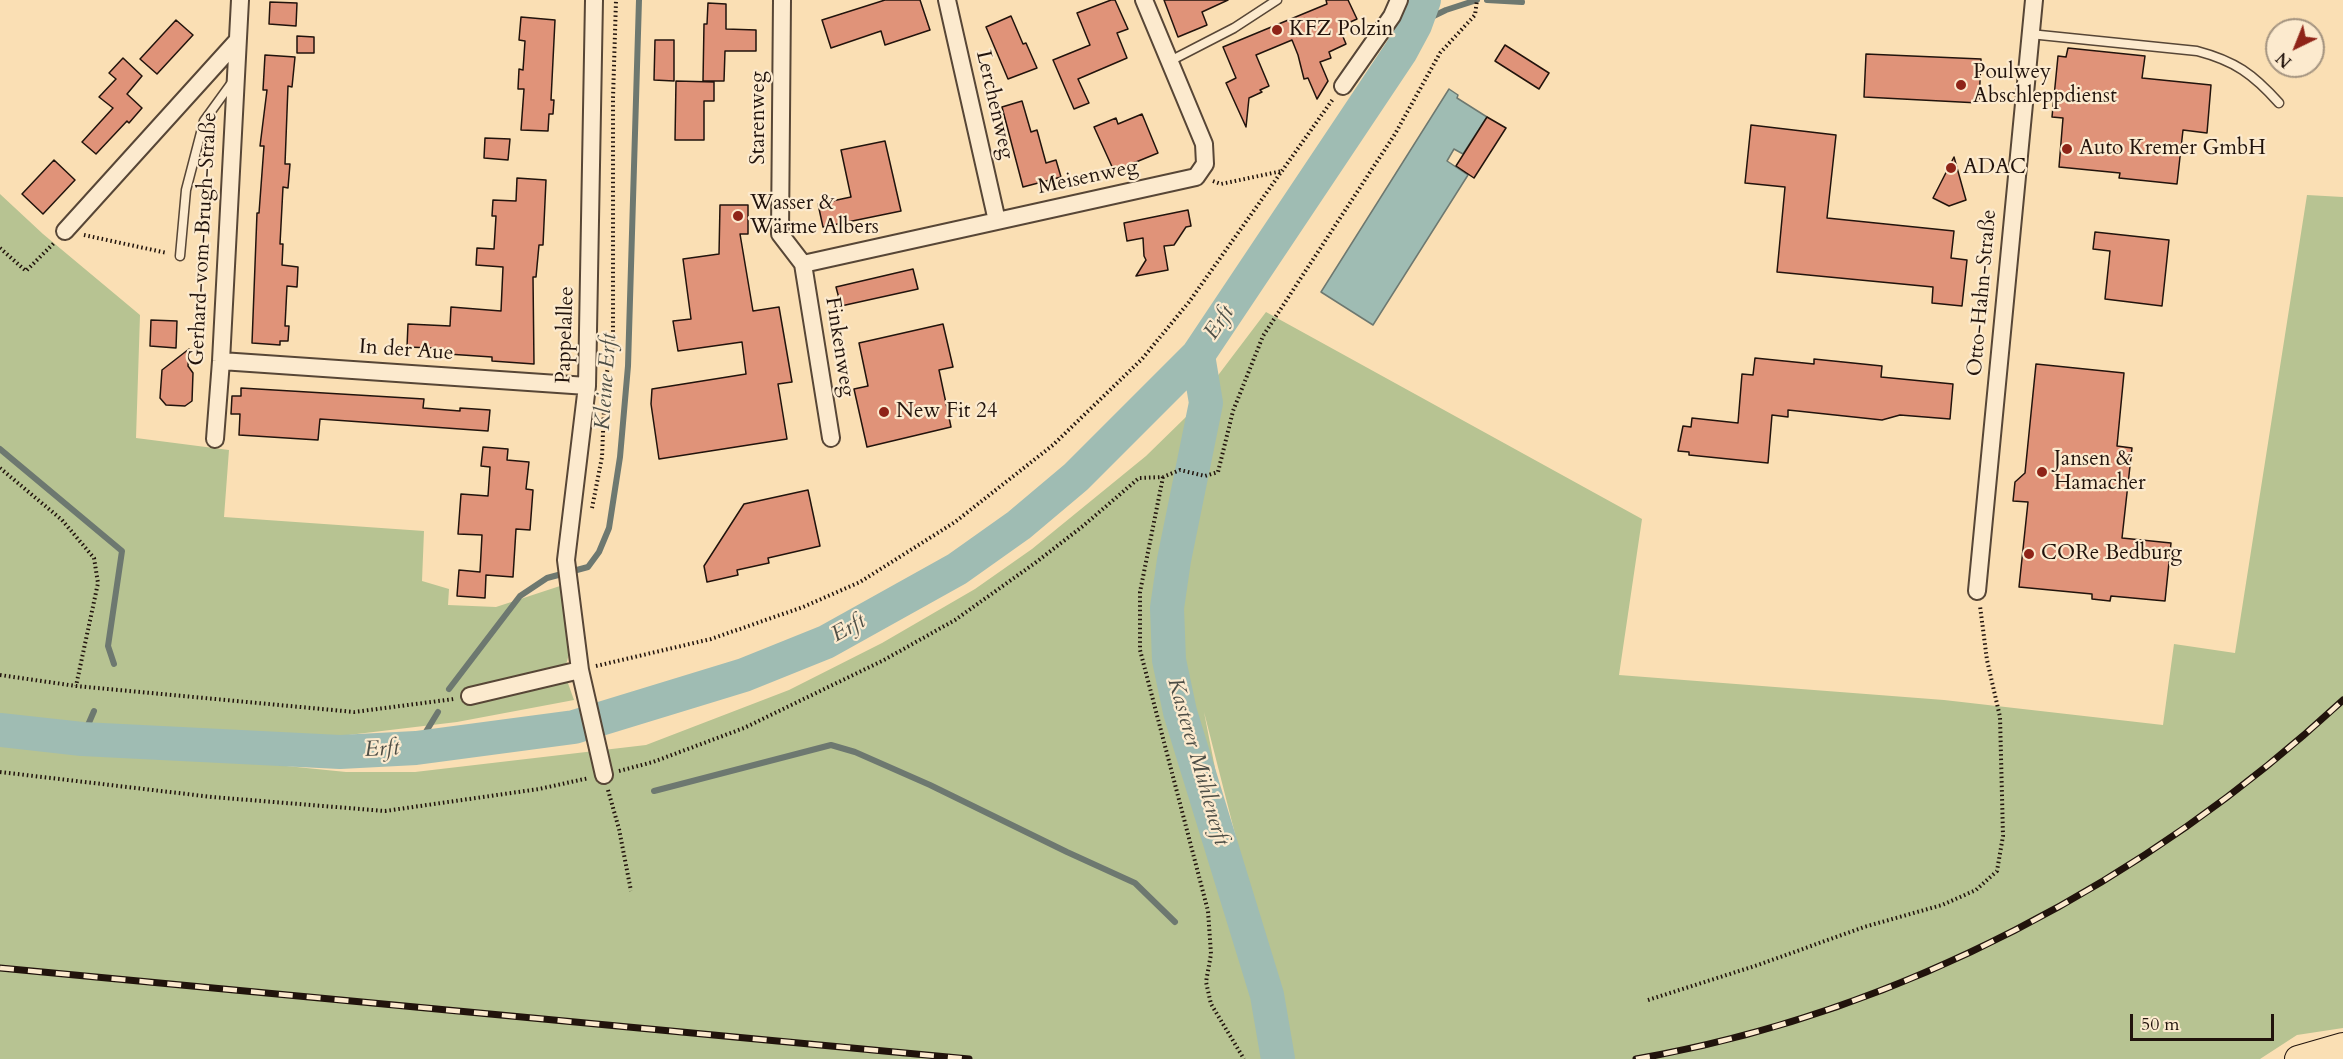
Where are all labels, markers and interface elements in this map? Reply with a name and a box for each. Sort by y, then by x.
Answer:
place label: KFZ Polzin [1289,17,1394,43]
north arrow [2265,18,2325,78]
marker: KFZ Polzin [1270,23,1284,37]
text: N [2272,47,2297,72]
street label: Lerchenweg [969,48,1019,162]
place label: Poulwey Abschleppdienst [1973,60,2117,110]
street label: Starenweg [746,71,772,165]
marker: Poulwey Abschleppdienst [1954,78,1968,92]
street label: Gerhard-vom-Brugh-Straße [185,112,223,366]
place label: Auto Kremer GmbH [2079,136,2266,162]
marker: Auto Kremer GmbH [2060,142,2074,156]
street label: Meisenweg [1036,155,1140,201]
place label: ADAC [1963,155,2026,181]
marker: ADAC [1944,161,1958,175]
place label: Wasser & Wärme Albers [750,191,879,241]
street label: Otto-Hahn-Straße [1963,208,2003,378]
marker: Wasser & Wärme Albers [731,209,745,223]
street label: Pappelallee [552,286,580,384]
street label: Finkenweg [819,295,859,399]
water label: Erft [1199,301,1241,345]
water label: Kleine Erft [590,333,624,431]
street label: In der Aue [358,335,454,367]
place label: New Fit 24 [896,399,998,425]
marker: New Fit 24 [877,405,891,419]
place label: Jansen & Hamacher [2054,447,2146,497]
marker: Jansen & Hamacher [2035,465,2049,479]
place label: CORe Bedburg [2041,541,2182,567]
marker: CORe Bedburg [2022,547,2036,561]
water label: Erft [827,609,871,649]
water label: Kasterer Mühlenerft [1160,675,1234,849]
water label: Erft [364,736,400,764]
scale bar [2133,1002,2277,1040]
text: 50 m [2141,1012,2180,1037]

